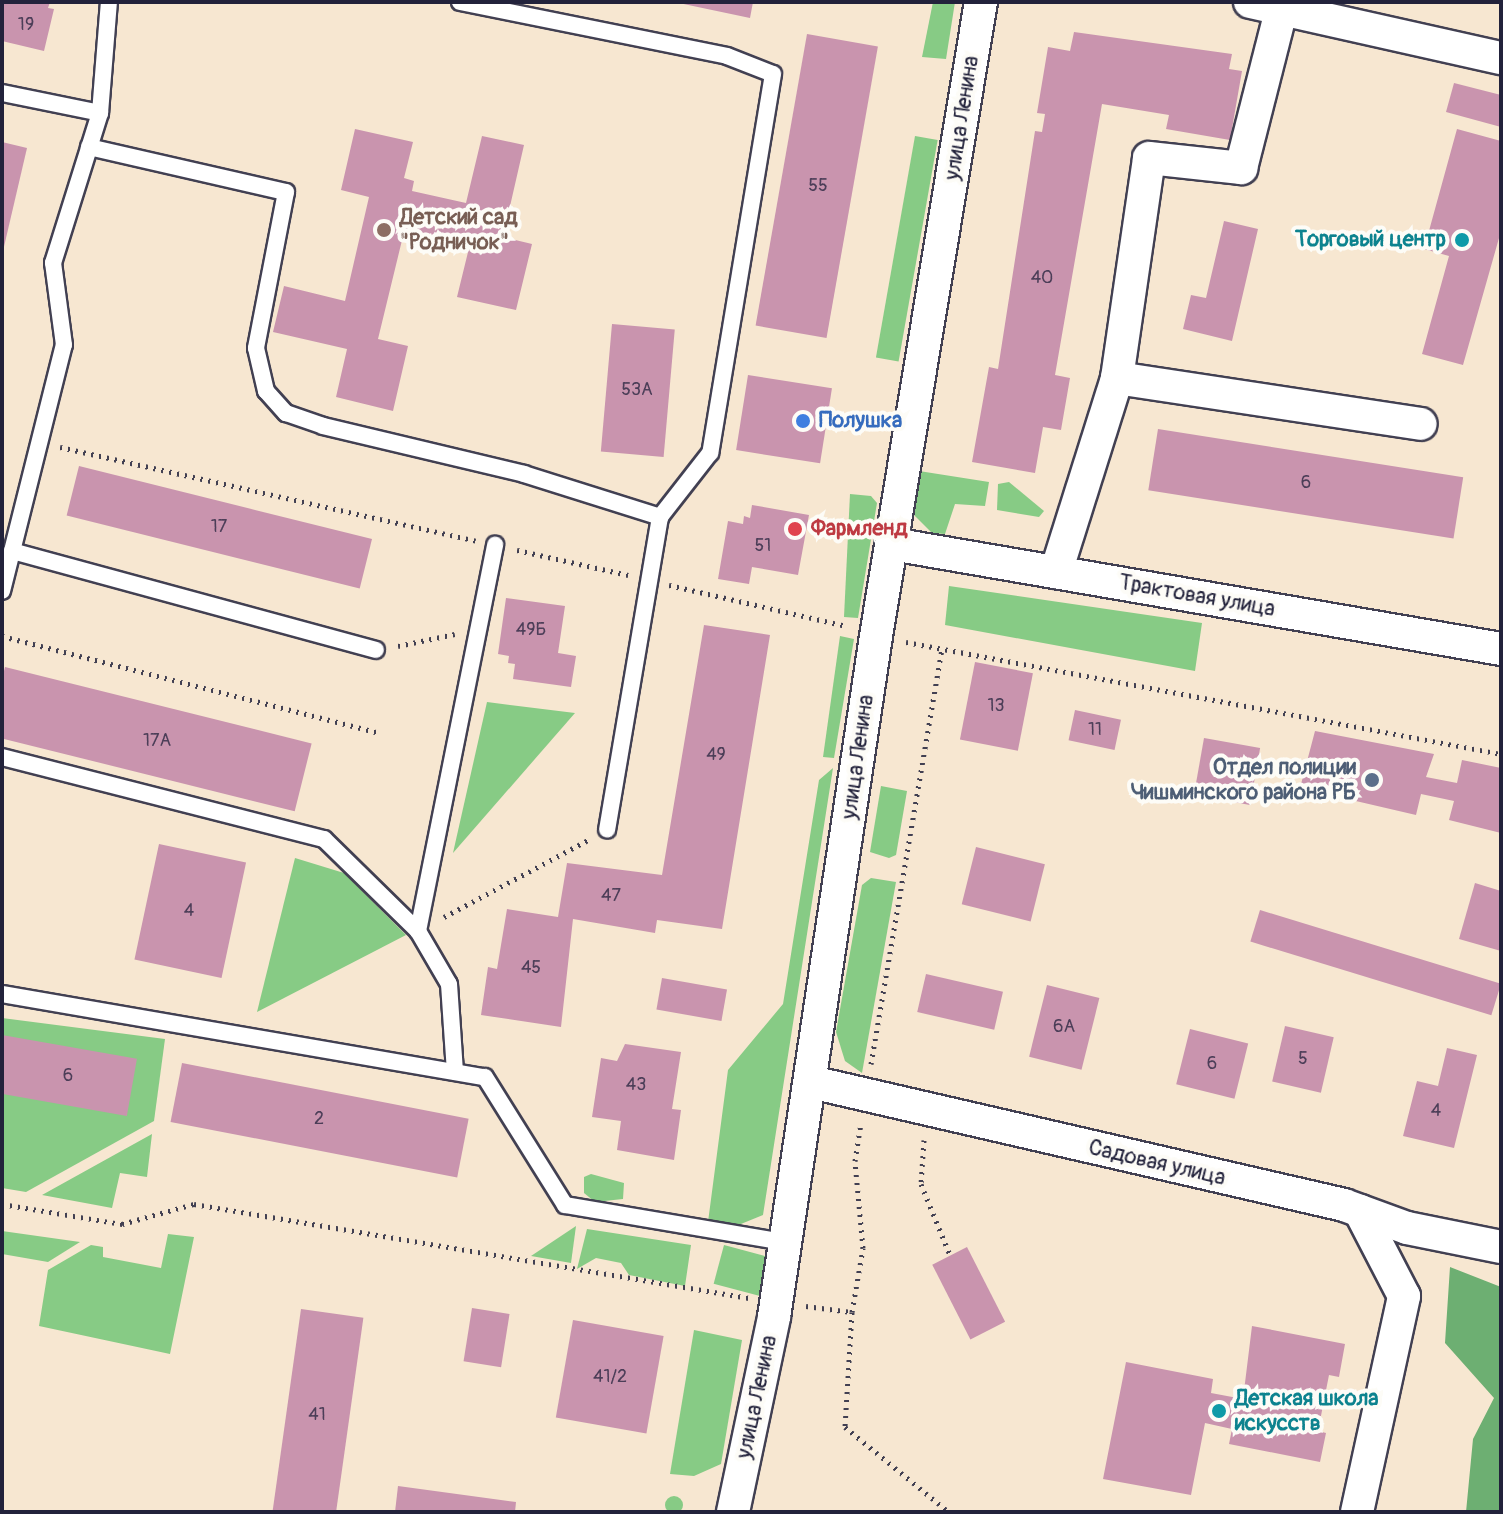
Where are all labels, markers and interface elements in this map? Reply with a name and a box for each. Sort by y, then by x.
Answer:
house number: 19 [18,14,34,36]
street label: улица Ленина [939,54,985,182]
house number: 55 [808,175,828,197]
place label: Детский сад "Родничок" [400,204,517,256]
marker: Детский сад "Родничок" [375,221,393,239]
place label: Торговый центр [1295,227,1446,253]
marker: Торговый центр [1453,231,1471,249]
house number: 40 [1031,267,1053,289]
house number: 53А [621,379,653,401]
place label: Полушка [819,408,902,434]
marker: Полушка [794,412,812,430]
house number: 6 [1301,472,1311,494]
house number: 17 [211,516,227,538]
place label: Фармленд [811,516,907,542]
marker: Фармленд [786,520,804,538]
house number: 51 [755,535,771,557]
street label: Трактовая улица [1117,569,1277,623]
house number: 49Б [516,619,546,641]
street label: улица Ленина [836,693,880,821]
house number: 13 [987,695,1005,717]
house number: 11 [1088,719,1102,741]
house number: 17А [143,730,171,752]
house number: 49 [706,744,726,766]
place label: Отдел полиции Чишминского района РБ [1131,754,1356,806]
marker: Отдел полиции Чишминского района РБ [1363,771,1381,789]
house number: 47 [601,885,621,907]
house number: 4 [184,900,194,922]
house number: 45 [521,957,541,979]
house number: 6А [1053,1016,1075,1038]
house number: 5 [1298,1048,1308,1070]
house number: 6 [1207,1053,1217,1075]
house number: 6 [63,1065,73,1087]
house number: 43 [626,1074,646,1096]
house number: 4 [1431,1100,1441,1122]
house number: 2 [314,1108,324,1130]
street label: Садовая улица [1086,1134,1228,1192]
street label: улица Ленина [731,1333,783,1461]
house number: 41/2 [593,1366,627,1388]
place label: Детская школа искусств [1235,1385,1378,1436]
marker: Детская школа искусств [1210,1402,1228,1420]
house number: 41 [308,1404,326,1426]

